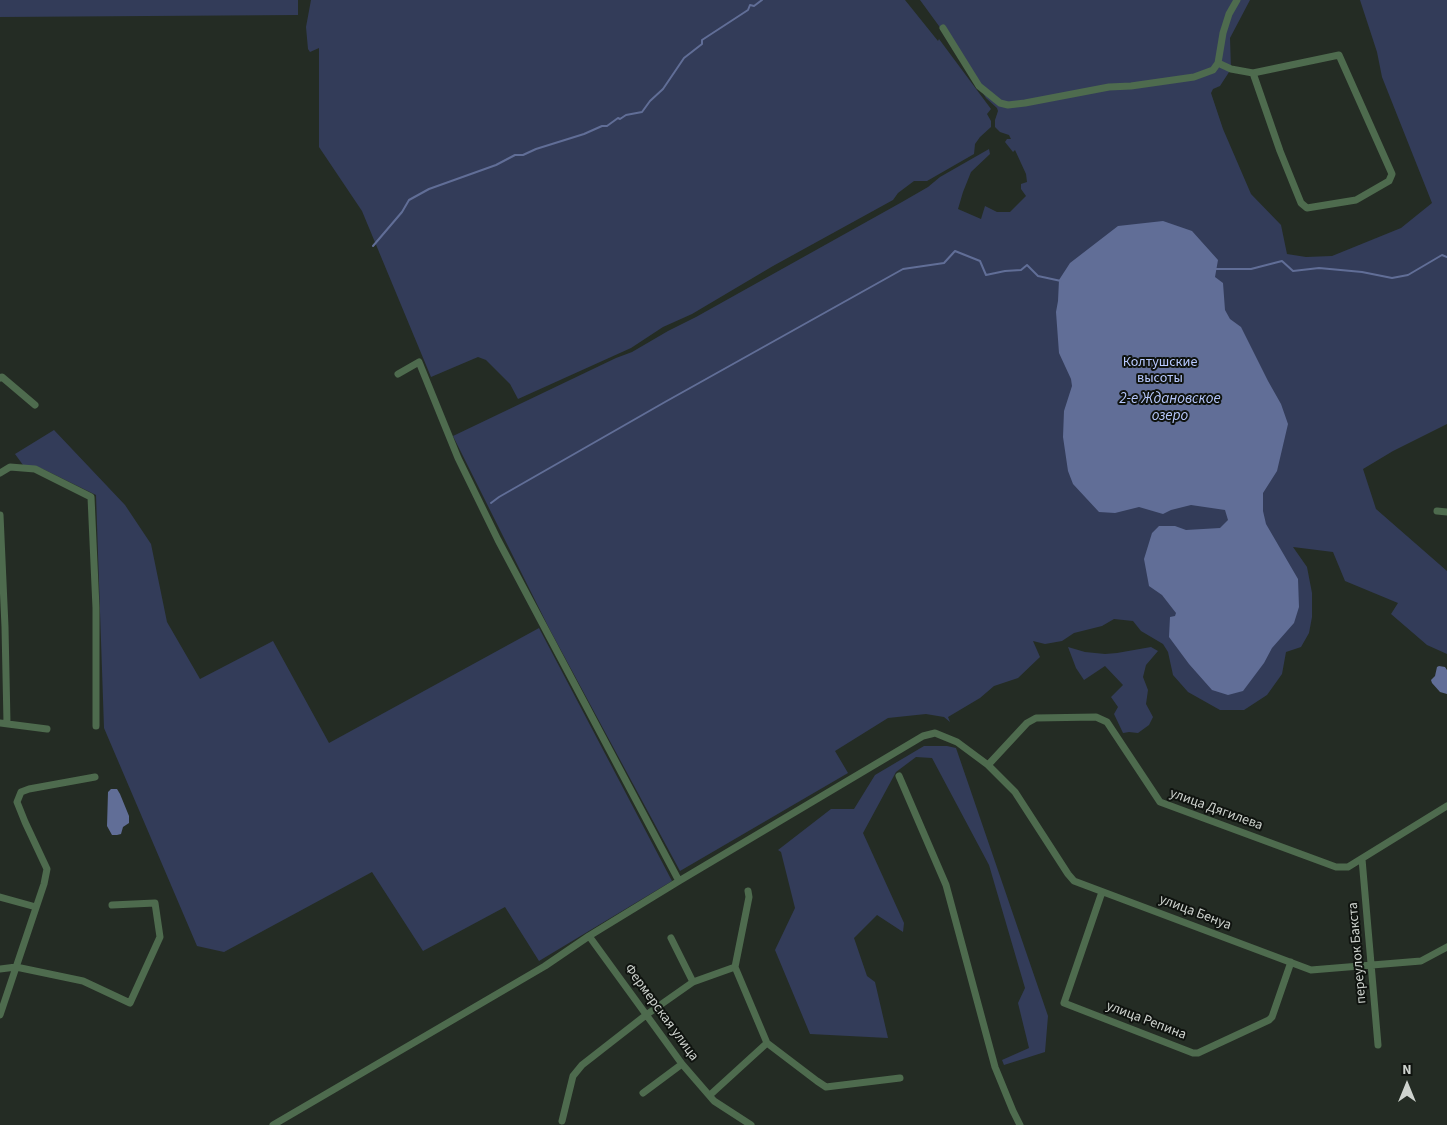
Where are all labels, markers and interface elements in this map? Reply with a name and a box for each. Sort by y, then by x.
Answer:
park label: Колтушские высоты [1123,355,1197,388]
water label: 2-е Ждановское озеро [1119,391,1221,426]
street label: улица Дягилева [1167,785,1265,835]
street label: улица Бенуа [1157,892,1233,934]
street label: переулок Бакста [1345,901,1371,1005]
street label: Фермерская улица [620,961,702,1065]
street label: улица Репина [1103,998,1189,1044]
north arrow [1382,1060,1432,1110]
text: N [1402,1060,1412,1080]

